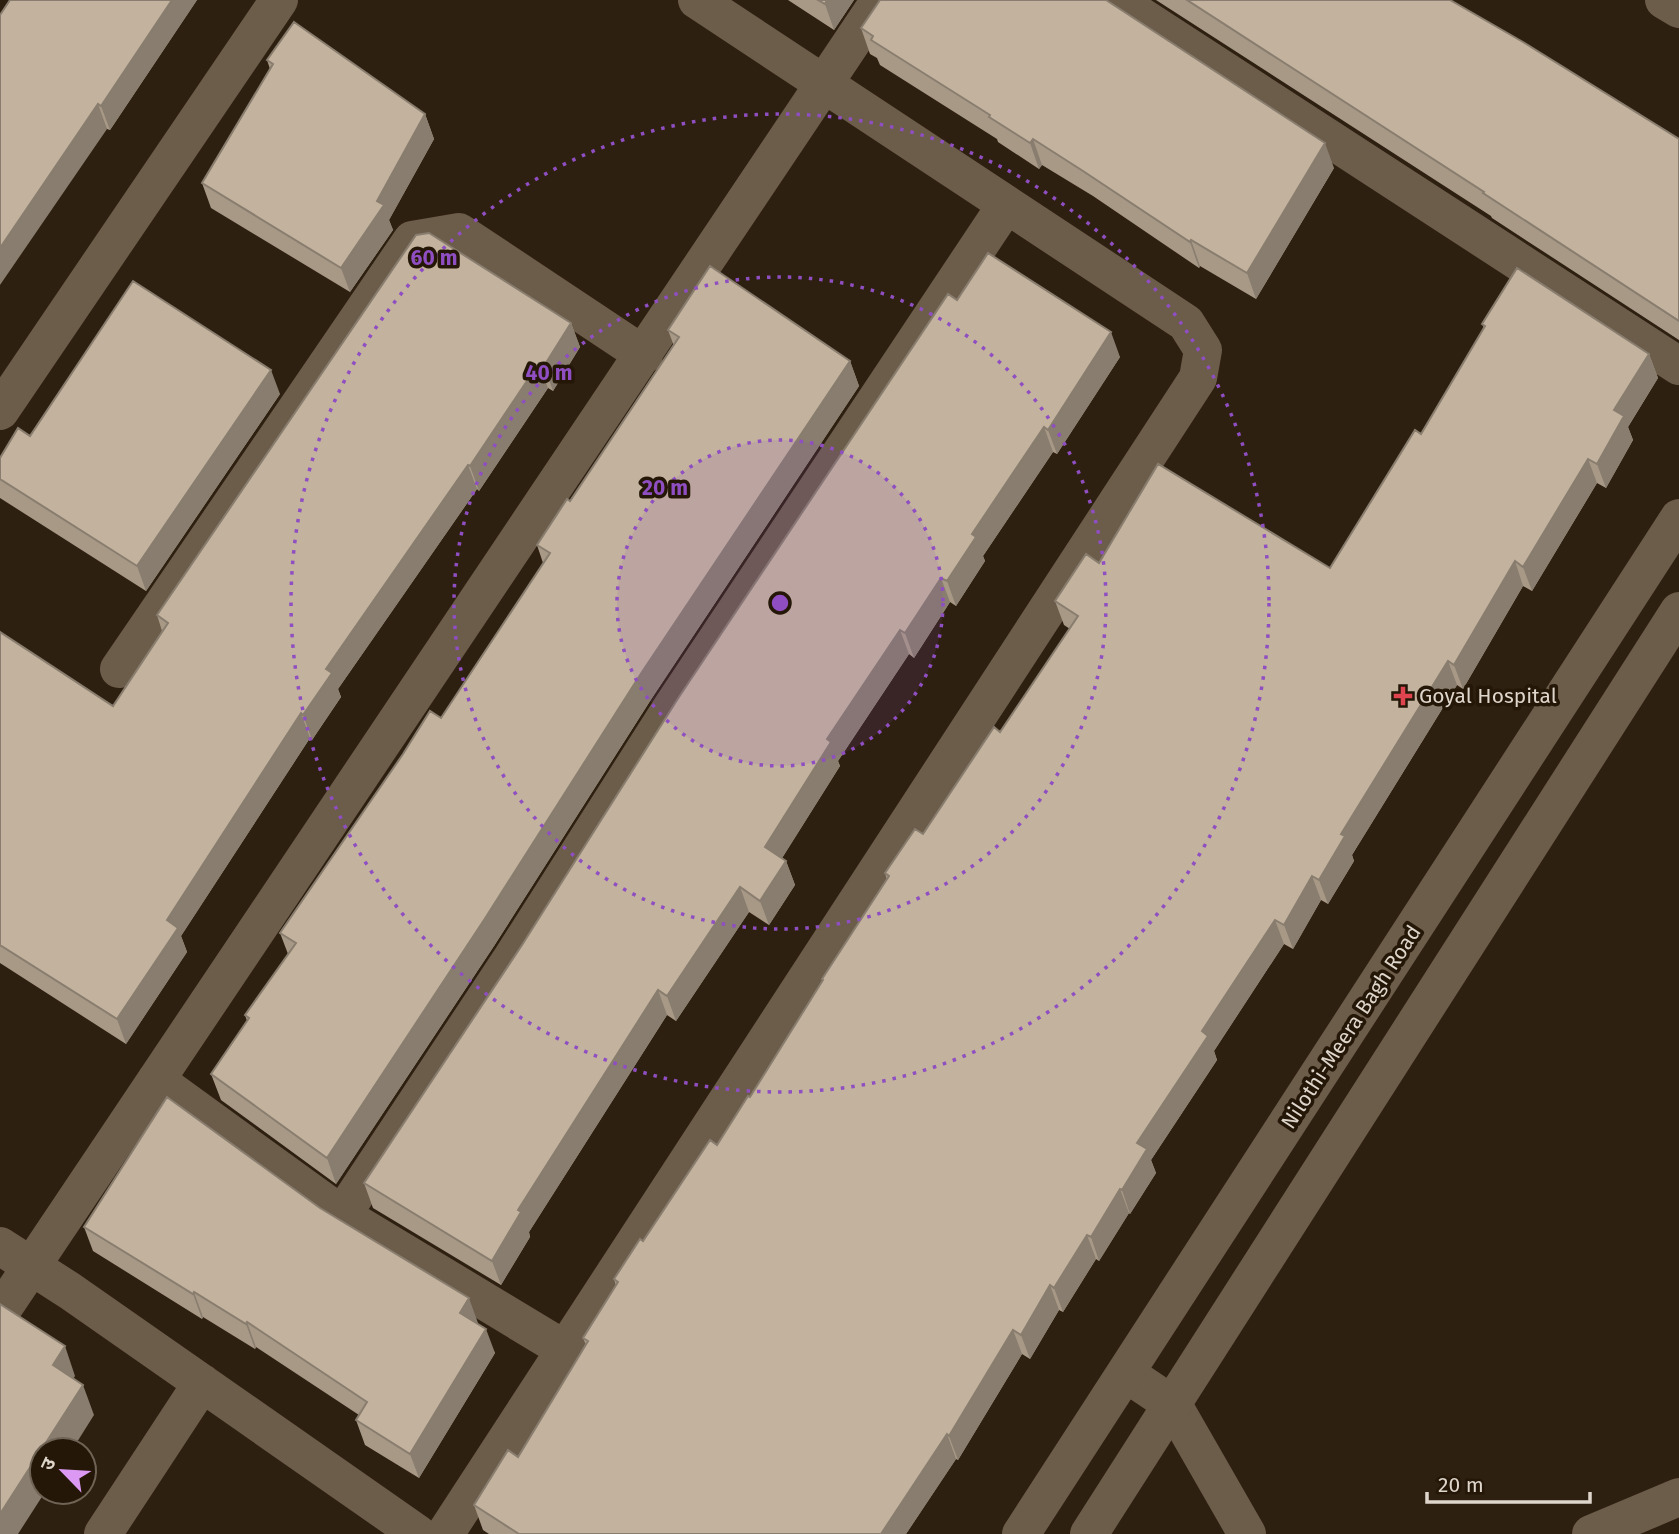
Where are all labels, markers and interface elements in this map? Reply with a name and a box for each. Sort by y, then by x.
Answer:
text: 60 m [411,245,457,271]
text: 40 m [526,360,572,386]
text: 20 m [642,475,688,501]
centre of rings [768,591,792,615]
place label: Goyal Hospital [1419,683,1557,709]
marker: Goyal Hospital [1393,686,1413,706]
street label: Nilothi-Meera Bagh Road [1275,920,1427,1134]
north arrow [28,1436,98,1506]
text: उ [35,1453,61,1474]
scale bar [1427,1460,1590,1504]
text: 20 m [1438,1472,1484,1498]

